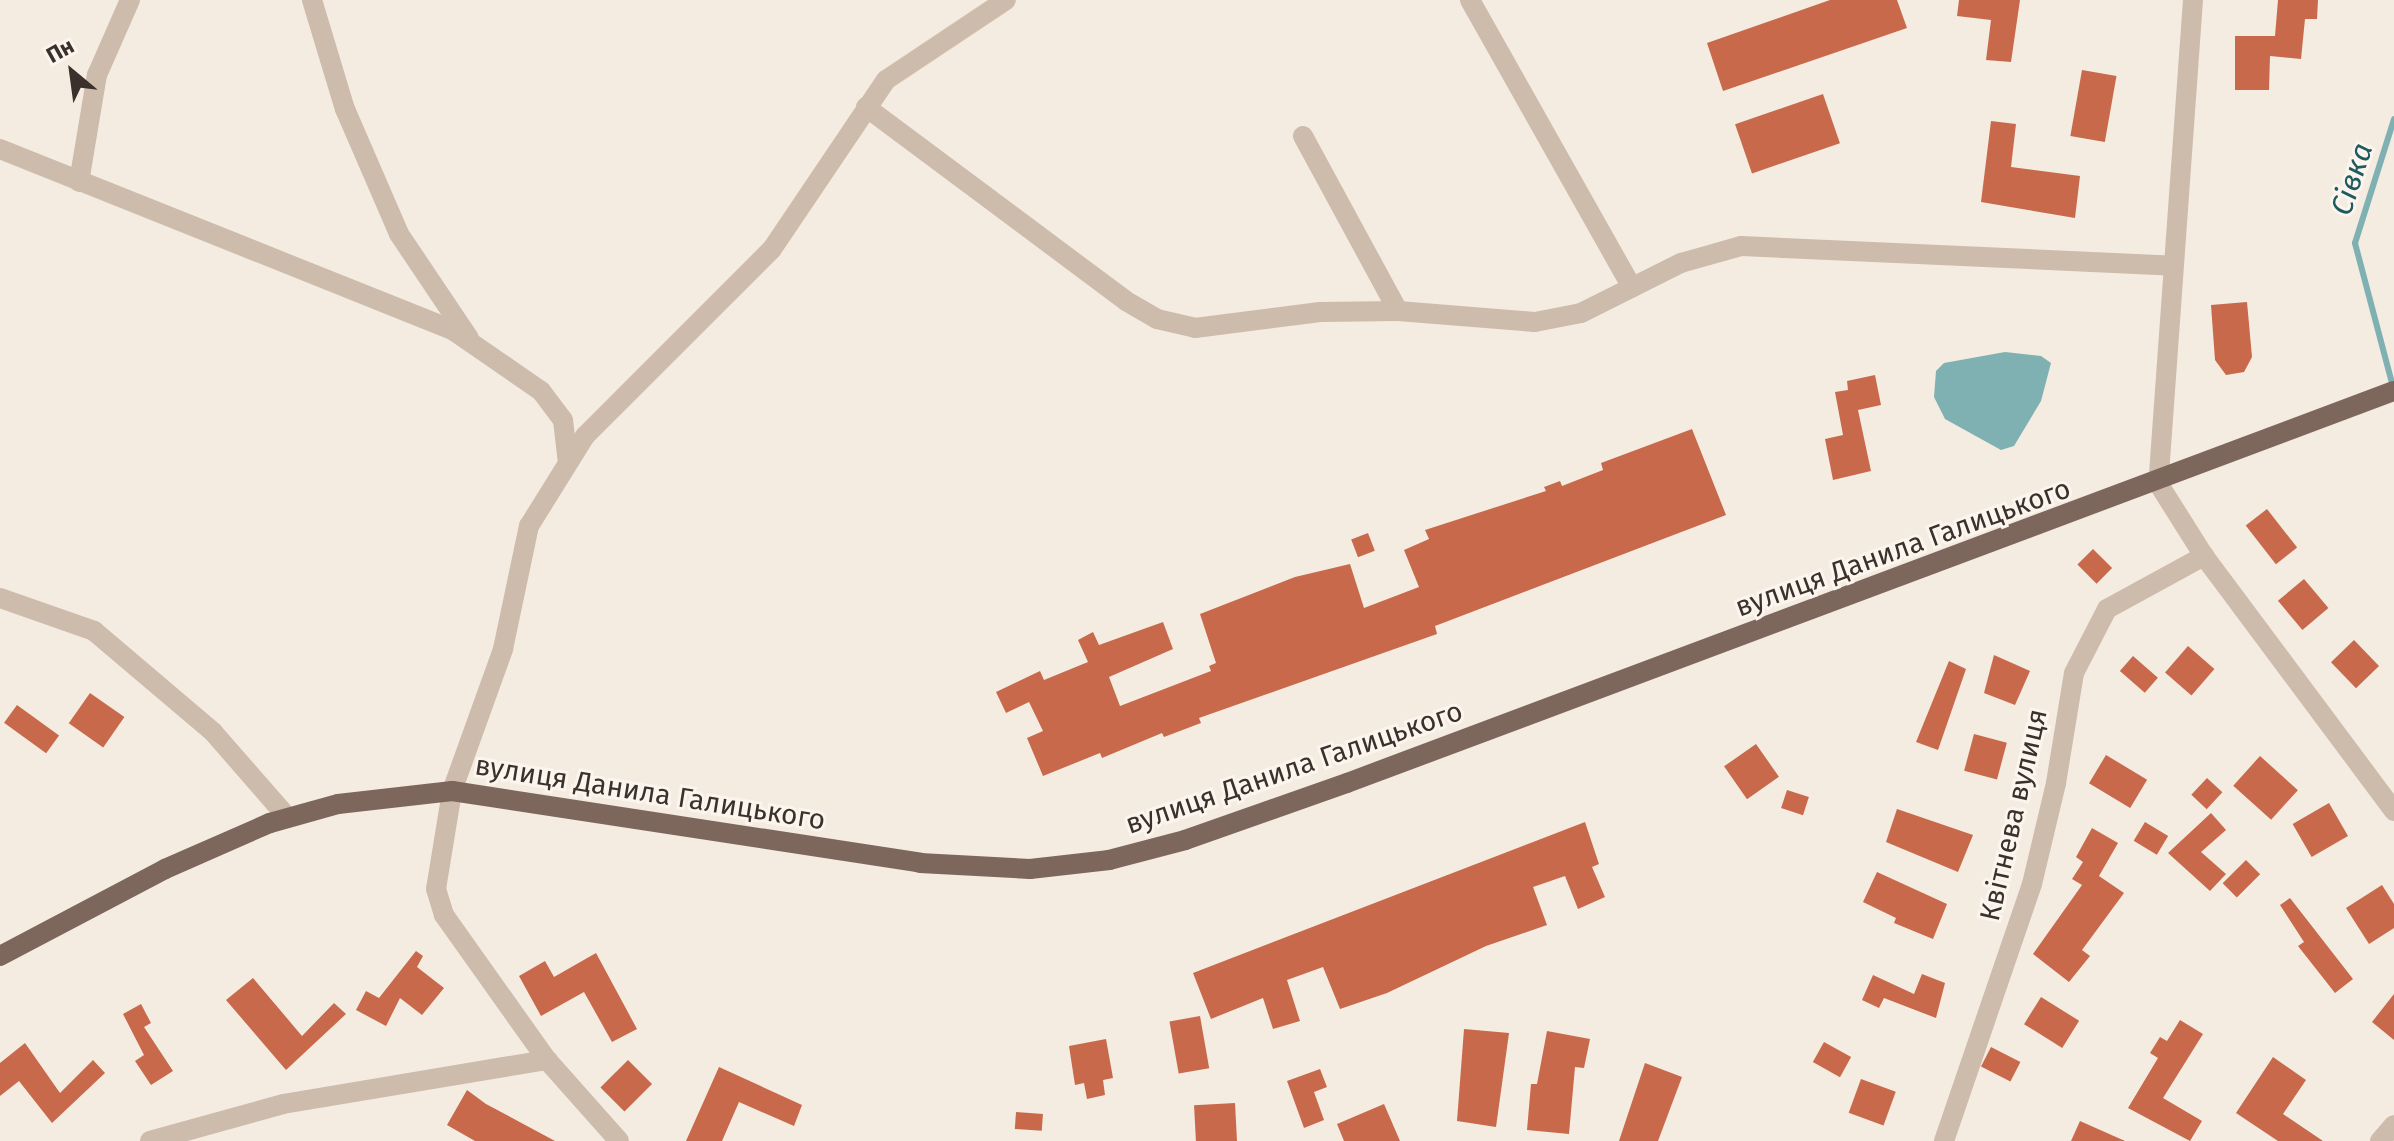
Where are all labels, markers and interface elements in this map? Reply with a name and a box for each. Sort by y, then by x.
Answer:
north arrow [32,32,112,112]
text: Пн [42,32,79,69]
water label: Сівка [2323,138,2381,220]
street label: вулиця Данила Галицького [1731,472,2075,624]
street label: вулиця Данила Галицького [1121,694,1467,842]
street label: Квітнева вулиця [1973,706,2055,924]
street label: вулиця Данила Галицького [472,749,828,837]

